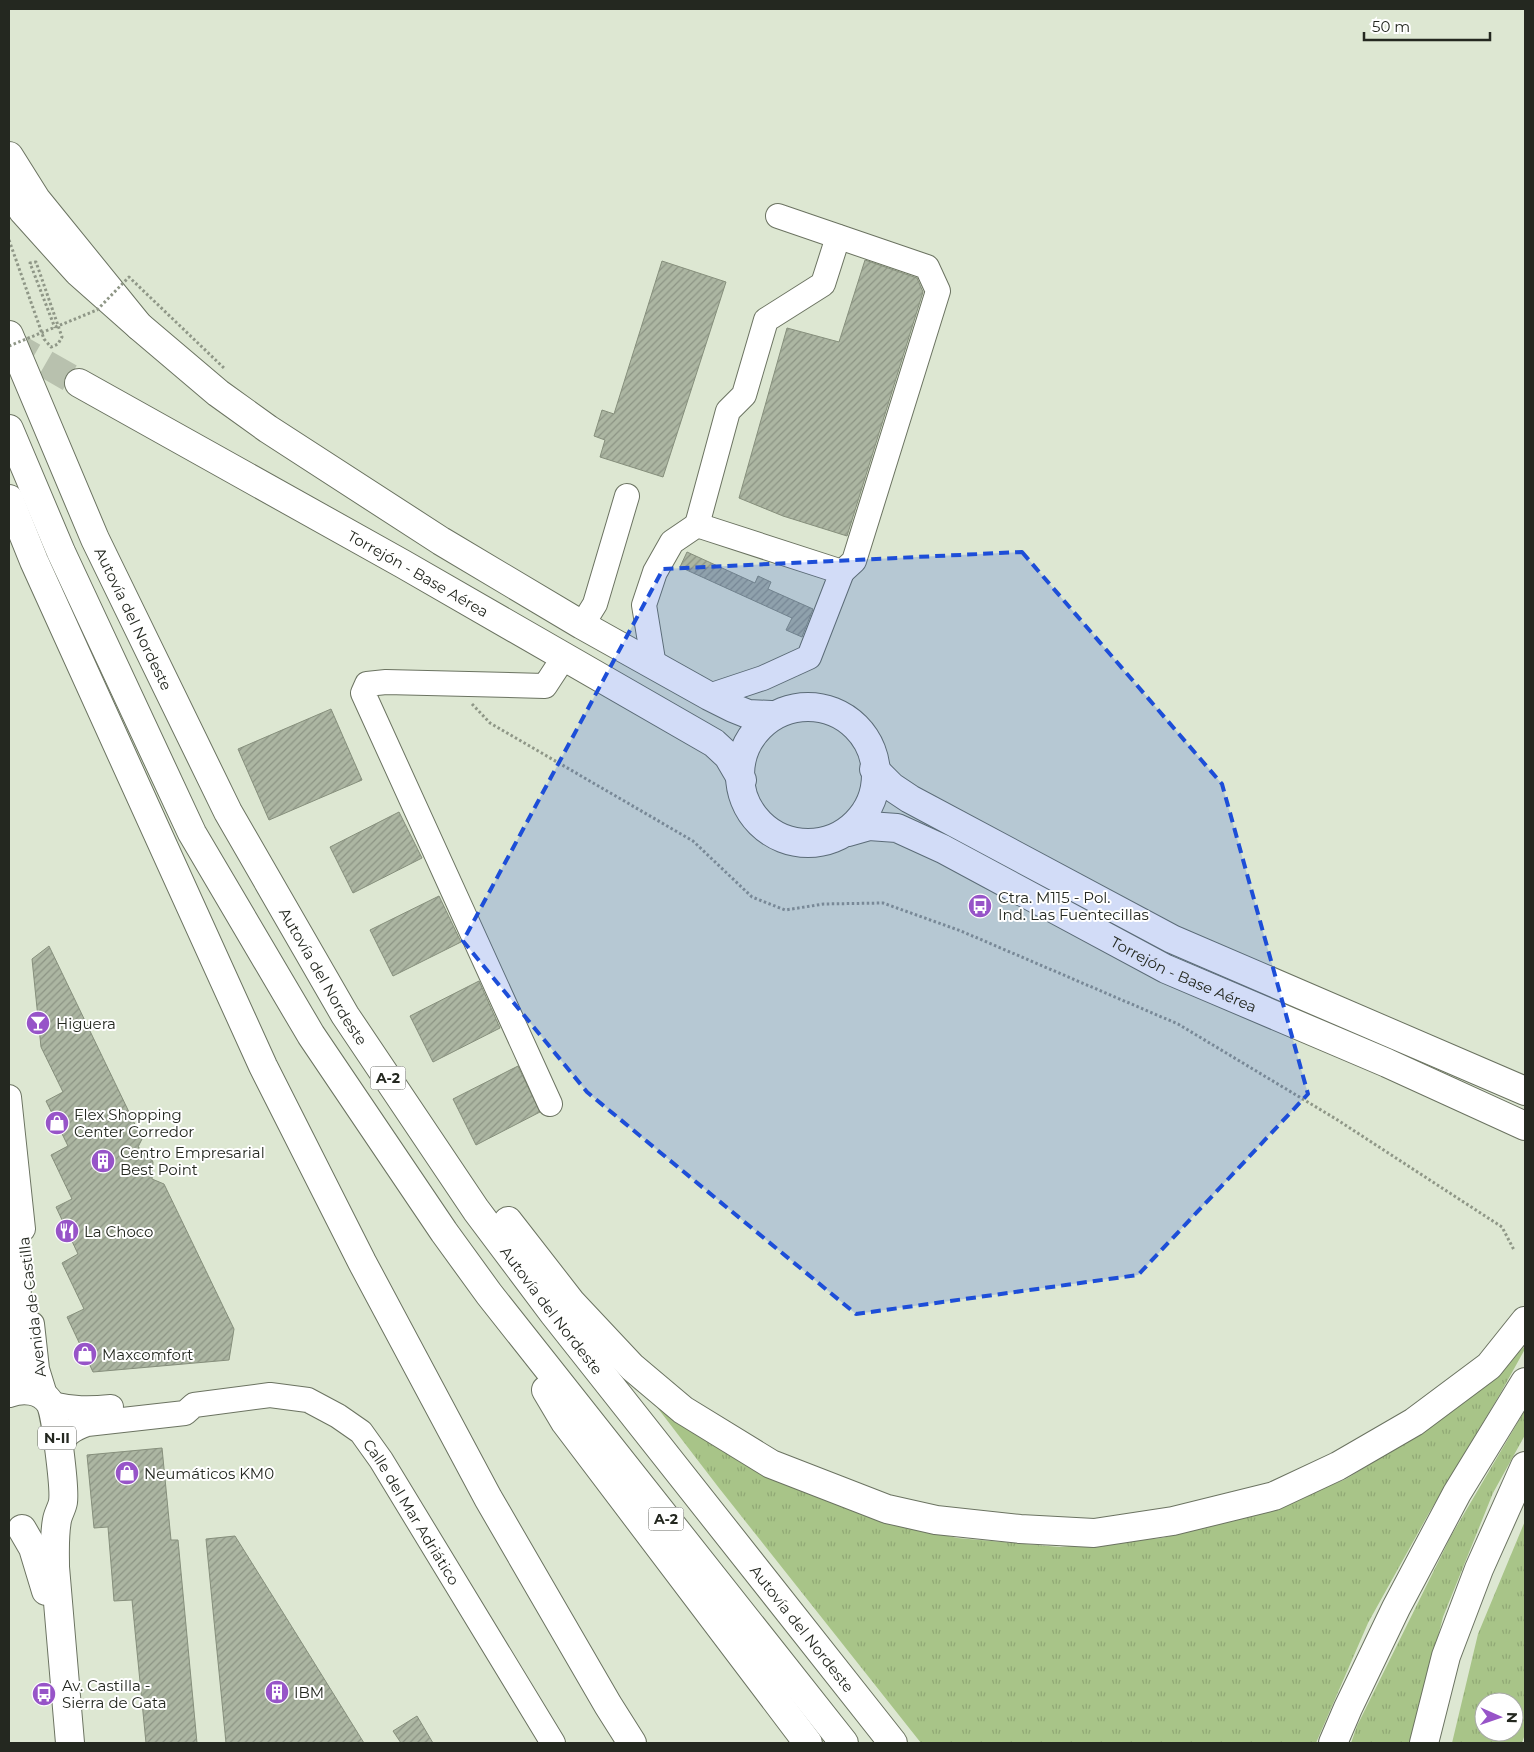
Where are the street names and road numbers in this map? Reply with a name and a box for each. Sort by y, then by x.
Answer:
street label: Torrejón - Base Aérea [345,526,492,621]
street label: Autovía del Nordeste [91,544,177,693]
street label: Autovía del Nordeste [275,904,372,1049]
street label: Torrejón - Base Aérea [1108,932,1260,1016]
road number: A-2 [370,1066,406,1090]
street label: Avenida de Castilla [14,1236,50,1378]
street label: Autovía del Nordeste [497,1242,607,1378]
road number: N-II [38,1426,76,1450]
street label: Calle del Mar Adriático [359,1435,464,1588]
road number: A-2 [648,1508,684,1530]
street label: Autovía del Nordeste [746,1561,859,1696]

